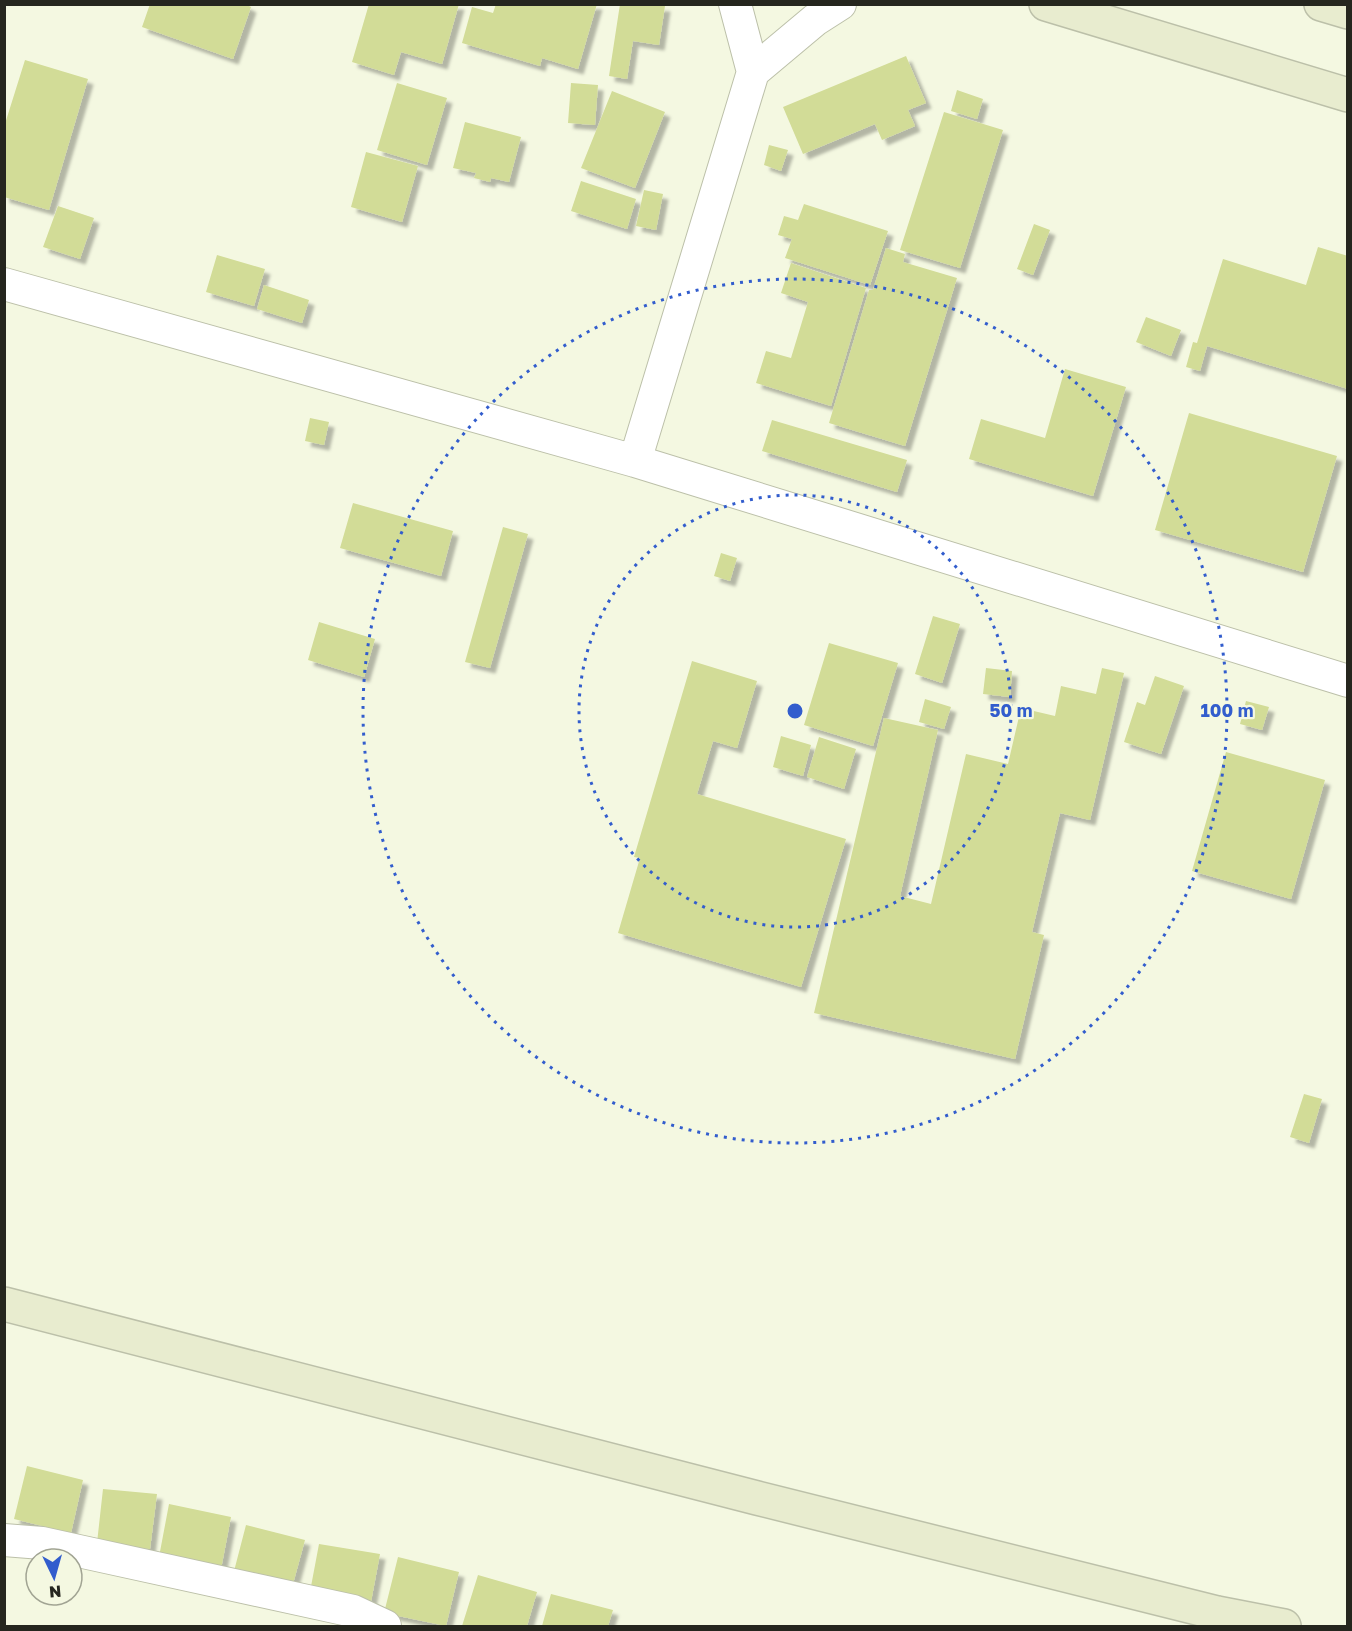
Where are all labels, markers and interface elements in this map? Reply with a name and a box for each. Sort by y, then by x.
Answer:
text: 50 m [990,699,1032,721]
text: 100 m [1201,699,1253,721]
centre of rings [785,701,805,721]
north arrow [24,1547,84,1607]
text: N [48,1581,62,1602]

